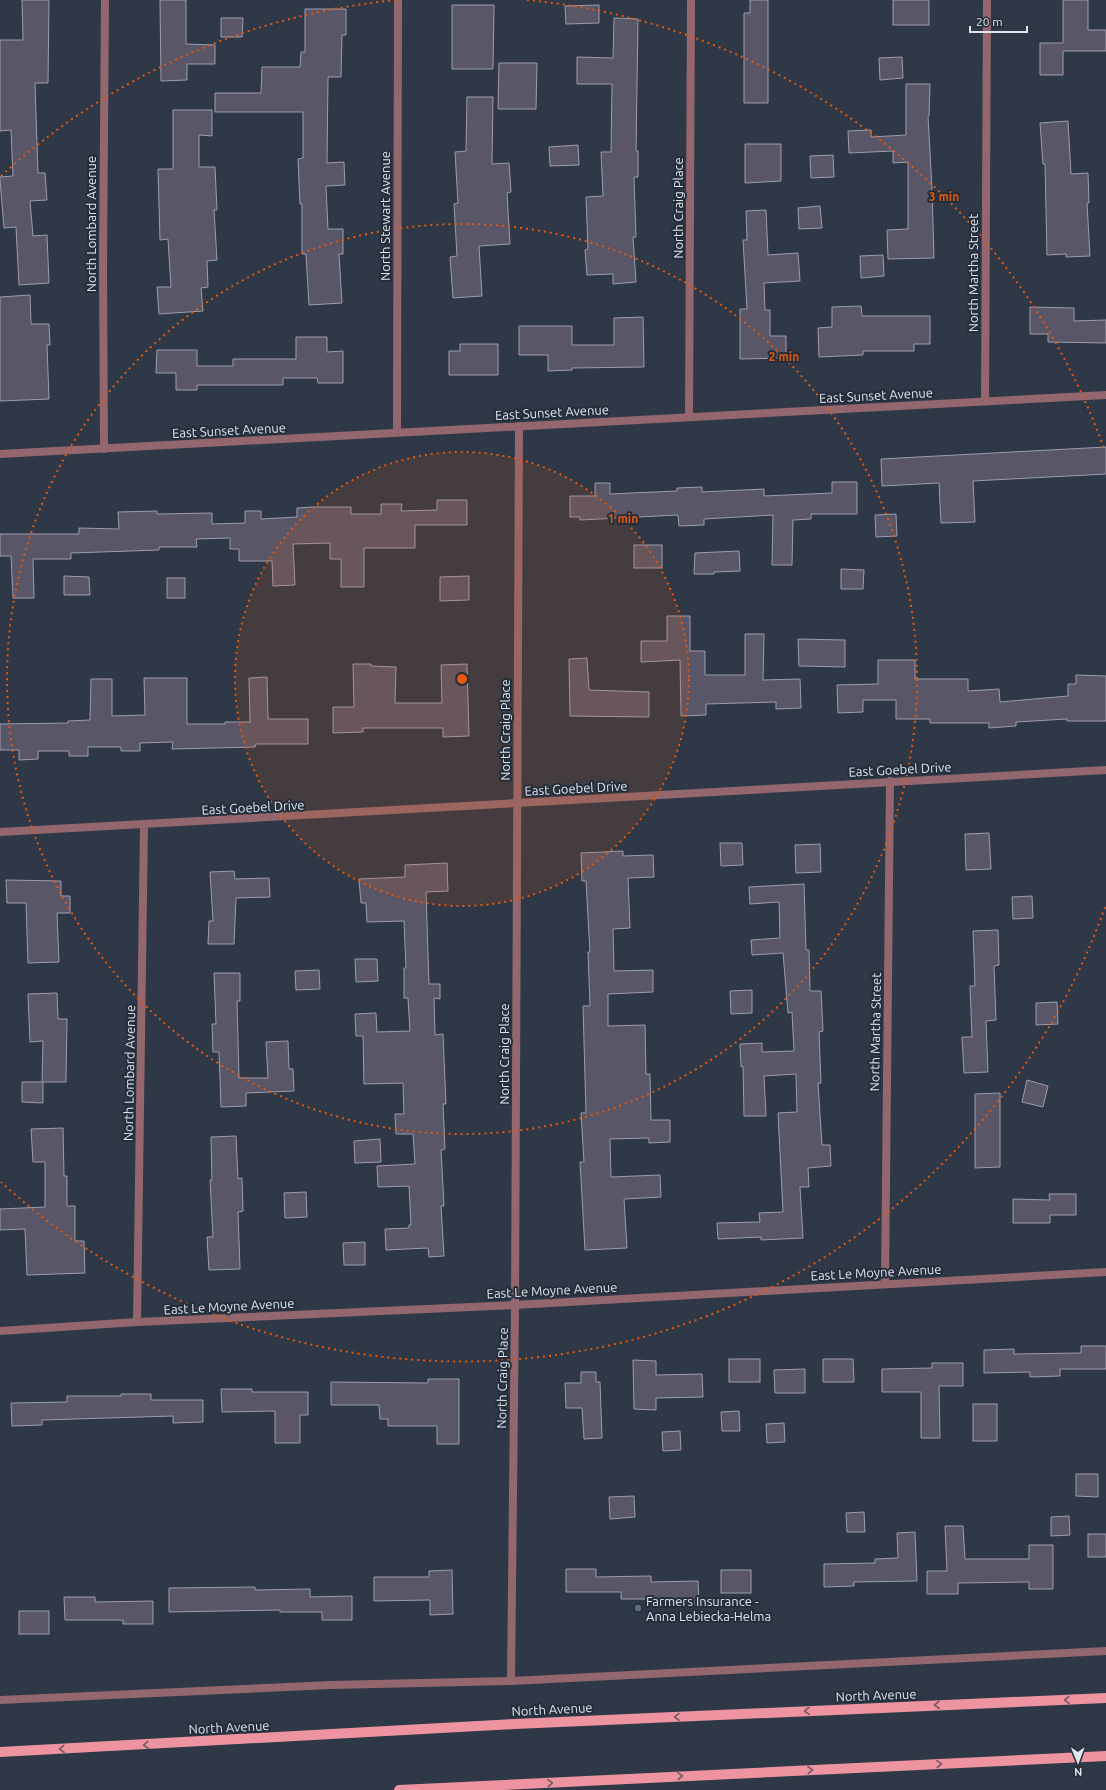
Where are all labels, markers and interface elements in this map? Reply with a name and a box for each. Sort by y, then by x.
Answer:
scale bar [970,8,1027,34]
text: 20 m [976,15,1003,28]
street label: North Stewart Avenue [378,151,392,281]
street label: North Lombard Avenue [84,156,98,292]
street label: North Craig Place [671,157,685,259]
text: 3 min [929,190,959,203]
street label: North Martha Street [966,214,980,332]
text: 2 min [769,350,799,363]
street label: East Sunset Avenue [819,385,933,405]
street label: East Sunset Avenue [495,402,609,422]
street label: East Sunset Avenue [172,420,286,440]
text: 1 min [608,512,638,525]
centre of rings [455,672,469,686]
street label: North Craig Place [498,679,512,781]
street label: East Goebel Drive [848,759,952,779]
street label: East Goebel Drive [524,778,628,798]
street label: East Goebel Drive [201,797,305,817]
street label: North Martha Street [867,973,883,1091]
street label: North Craig Place [497,1003,511,1105]
street label: North Lombard Avenue [121,1005,137,1141]
street label: East Le Moyne Avenue [810,1262,942,1282]
street label: East Le Moyne Avenue [486,1280,618,1300]
street label: East Le Moyne Avenue [163,1296,295,1316]
street label: North Craig Place [494,1327,510,1429]
place label: Farmers Insurance - Anna Lebiecka-Helma [646,1594,771,1623]
marker: Farmers Insurance - Anna Lebiecka-Helma [633,1603,643,1613]
street label: North Avenue [835,1687,917,1703]
one-way arrow [1064,1696,1070,1704]
street label: North Avenue [511,1700,593,1718]
one-way arrow [934,1701,940,1710]
one-way arrow [804,1707,810,1715]
one-way arrow [674,1712,680,1721]
street label: North Avenue [188,1718,270,1736]
one-way arrow [143,1740,149,1749]
north arrow [1058,1742,1098,1782]
one-way arrow [59,1745,65,1753]
one-way arrow [936,1760,942,1768]
one-way arrow [807,1766,813,1775]
text: N [1074,1766,1082,1778]
one-way arrow [677,1772,683,1781]
one-way arrow [547,1778,553,1787]

